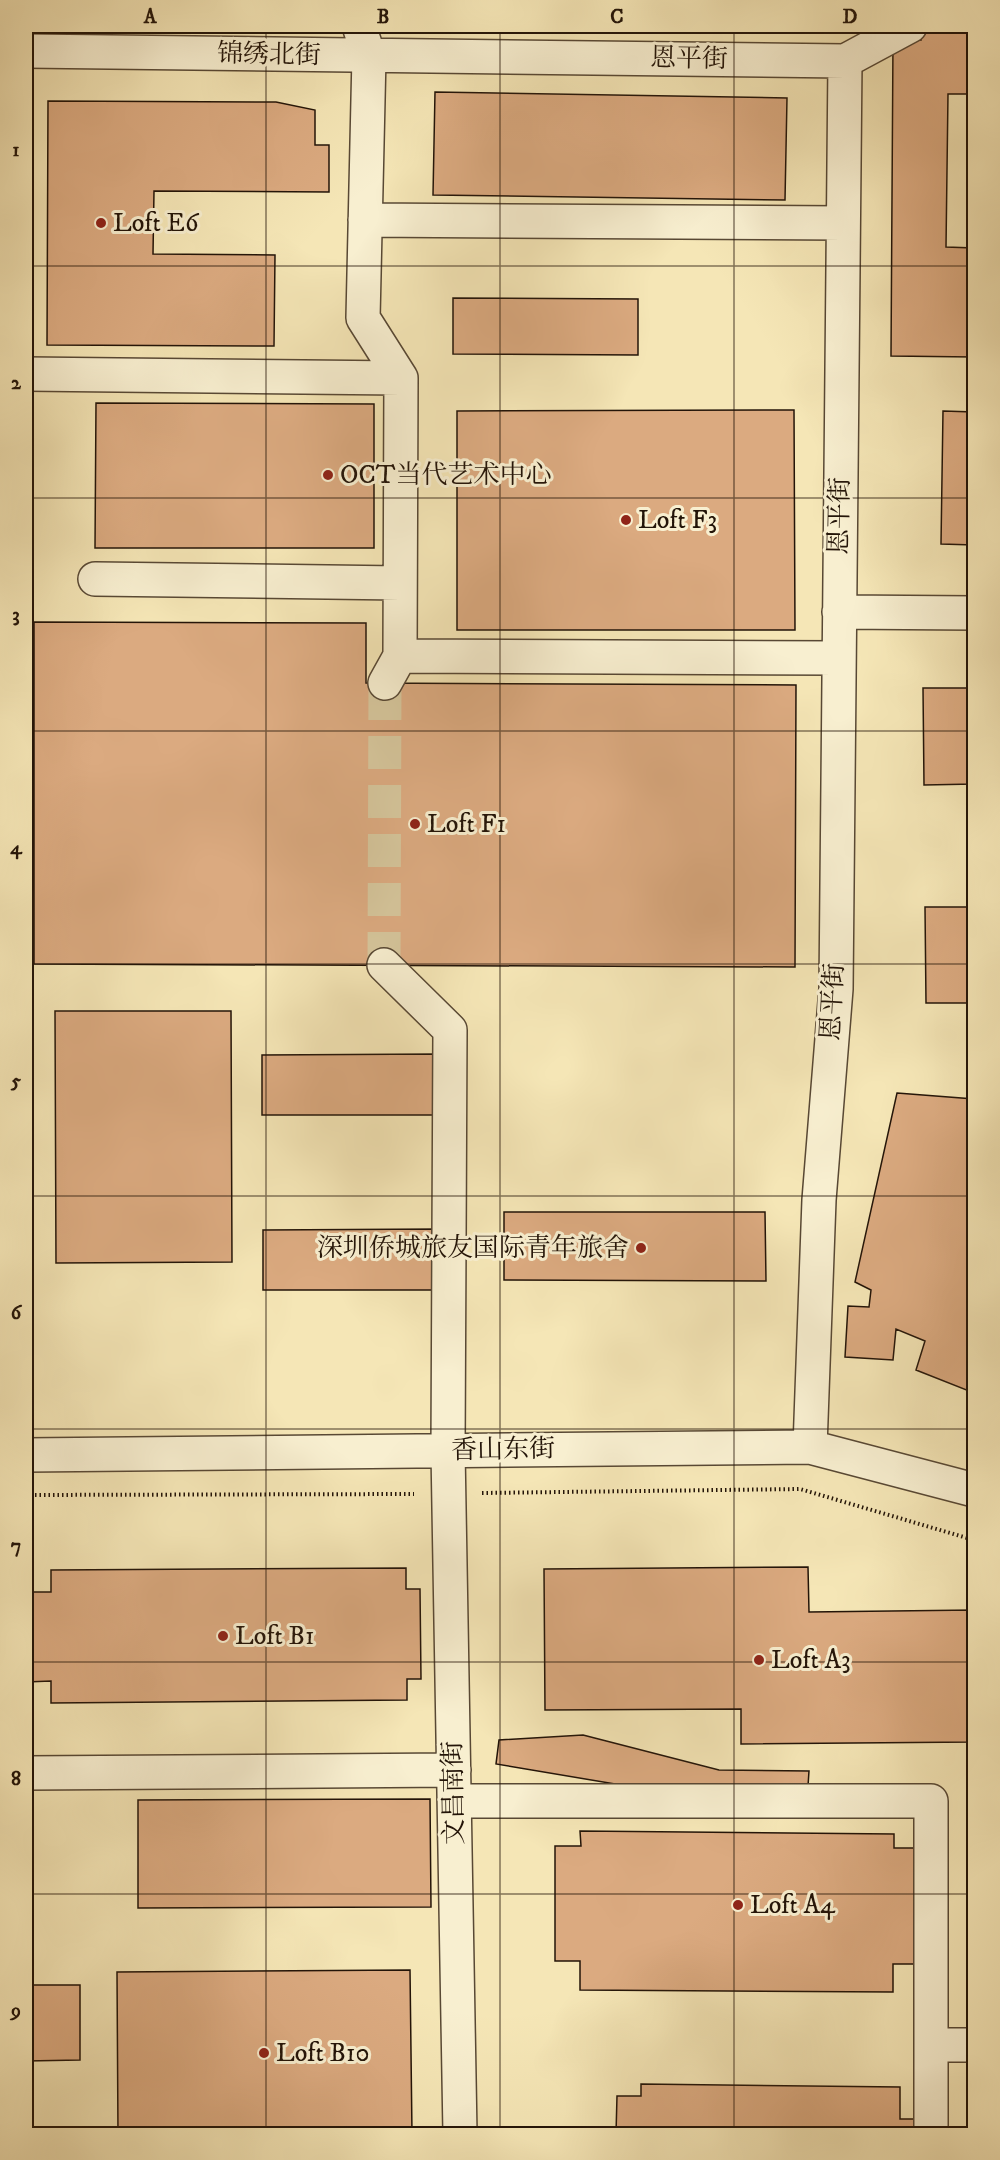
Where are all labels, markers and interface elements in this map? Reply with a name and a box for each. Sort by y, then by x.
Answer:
text: A [143,5,158,30]
text: B [377,5,389,30]
text: C [610,5,624,30]
text: D [843,5,858,30]
street label: 锦绣北街 [217,38,321,72]
street label: 恩平街 [650,42,728,76]
text: 1 [12,138,20,163]
place label: Loft E6 [113,207,200,240]
marker: Loft E6 [94,216,108,230]
text: 2 [11,371,22,396]
place label: OCT当代艺术中心 [340,459,551,492]
marker: OCT当代艺术中心 [321,468,335,482]
street label: 恩平街 [823,477,857,555]
place label: Loft F3 [638,504,717,537]
marker: Loft F3 [619,513,633,527]
text: 3 [12,603,20,628]
place label: Loft F1 [427,808,506,841]
marker: Loft F1 [408,817,422,831]
text: 4 [10,836,23,861]
street label: 恩平街 [814,962,852,1042]
text: 5 [10,1069,21,1094]
place label: 深圳侨城旅友国际青年旅舍 [317,1232,629,1265]
marker: 深圳侨城旅友国际青年旅舍 [634,1241,648,1255]
text: 6 [11,1301,23,1326]
street label: 香山东街 [451,1433,555,1467]
text: 7 [11,1534,21,1559]
place label: Loft B1 [235,1620,315,1653]
marker: Loft B1 [216,1629,230,1643]
place label: Loft A3 [771,1644,851,1677]
marker: Loft A3 [752,1653,766,1667]
street label: 文昌南街 [437,1741,471,1845]
text: 8 [11,1767,21,1792]
place label: Loft A4 [750,1889,836,1922]
marker: Loft A4 [731,1898,745,1912]
text: 9 [9,1999,21,2024]
place label: Loft B10 [276,2037,369,2070]
marker: Loft B10 [257,2046,271,2060]

